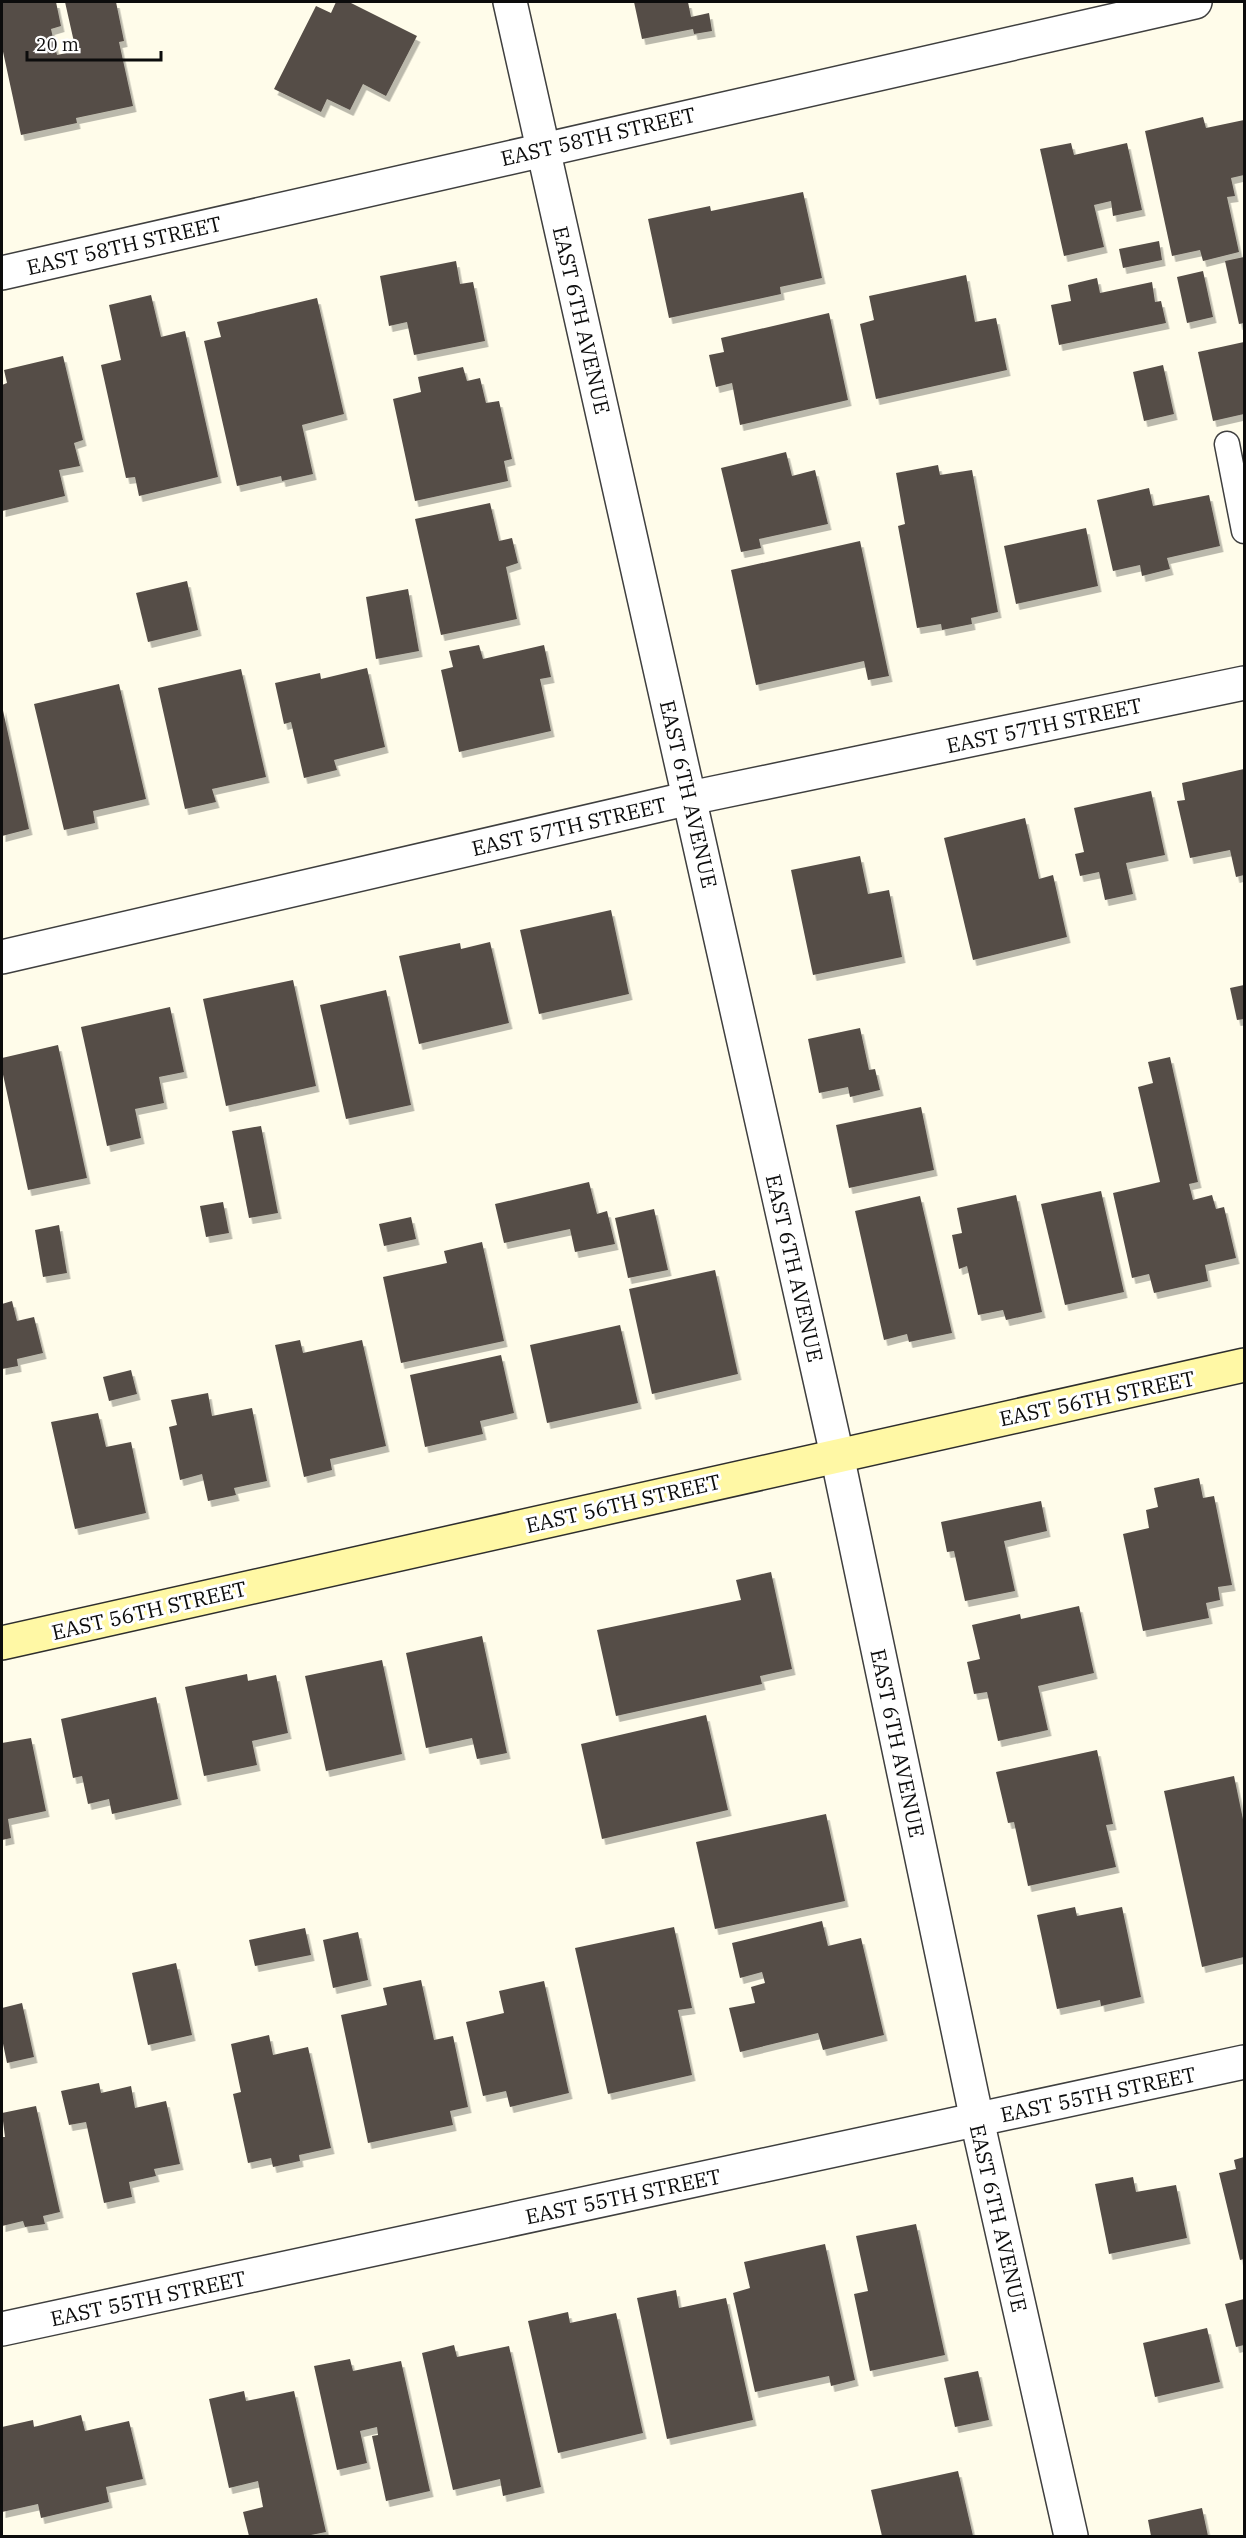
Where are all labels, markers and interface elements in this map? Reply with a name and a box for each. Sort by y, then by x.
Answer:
scale bar [27,24,160,62]
text: 20 m [36,33,79,56]
street label: EAST 58TH STREET [498,100,698,172]
street label: EAST 58TH STREET [24,209,224,281]
street label: EAST 6TH AVENUE [547,223,617,417]
street label: EAST 57TH STREET [944,691,1144,759]
street label: EAST 6TH AVENUE [654,697,724,891]
street label: EAST 57TH STREET [469,790,669,862]
street label: EAST 6TH AVENUE [760,1171,830,1365]
street label: EAST 56TH STREET [997,1364,1197,1432]
street label: EAST 56TH STREET [523,1467,723,1539]
street label: EAST 56TH STREET [49,1574,249,1646]
street label: EAST 6TH AVENUE [864,1646,932,1840]
street label: EAST 55TH STREET [998,2060,1198,2128]
street label: EAST 6TH AVENUE [964,2121,1034,2315]
street label: EAST 55TH STREET [523,2162,723,2230]
street label: EAST 55TH STREET [48,2264,248,2332]

